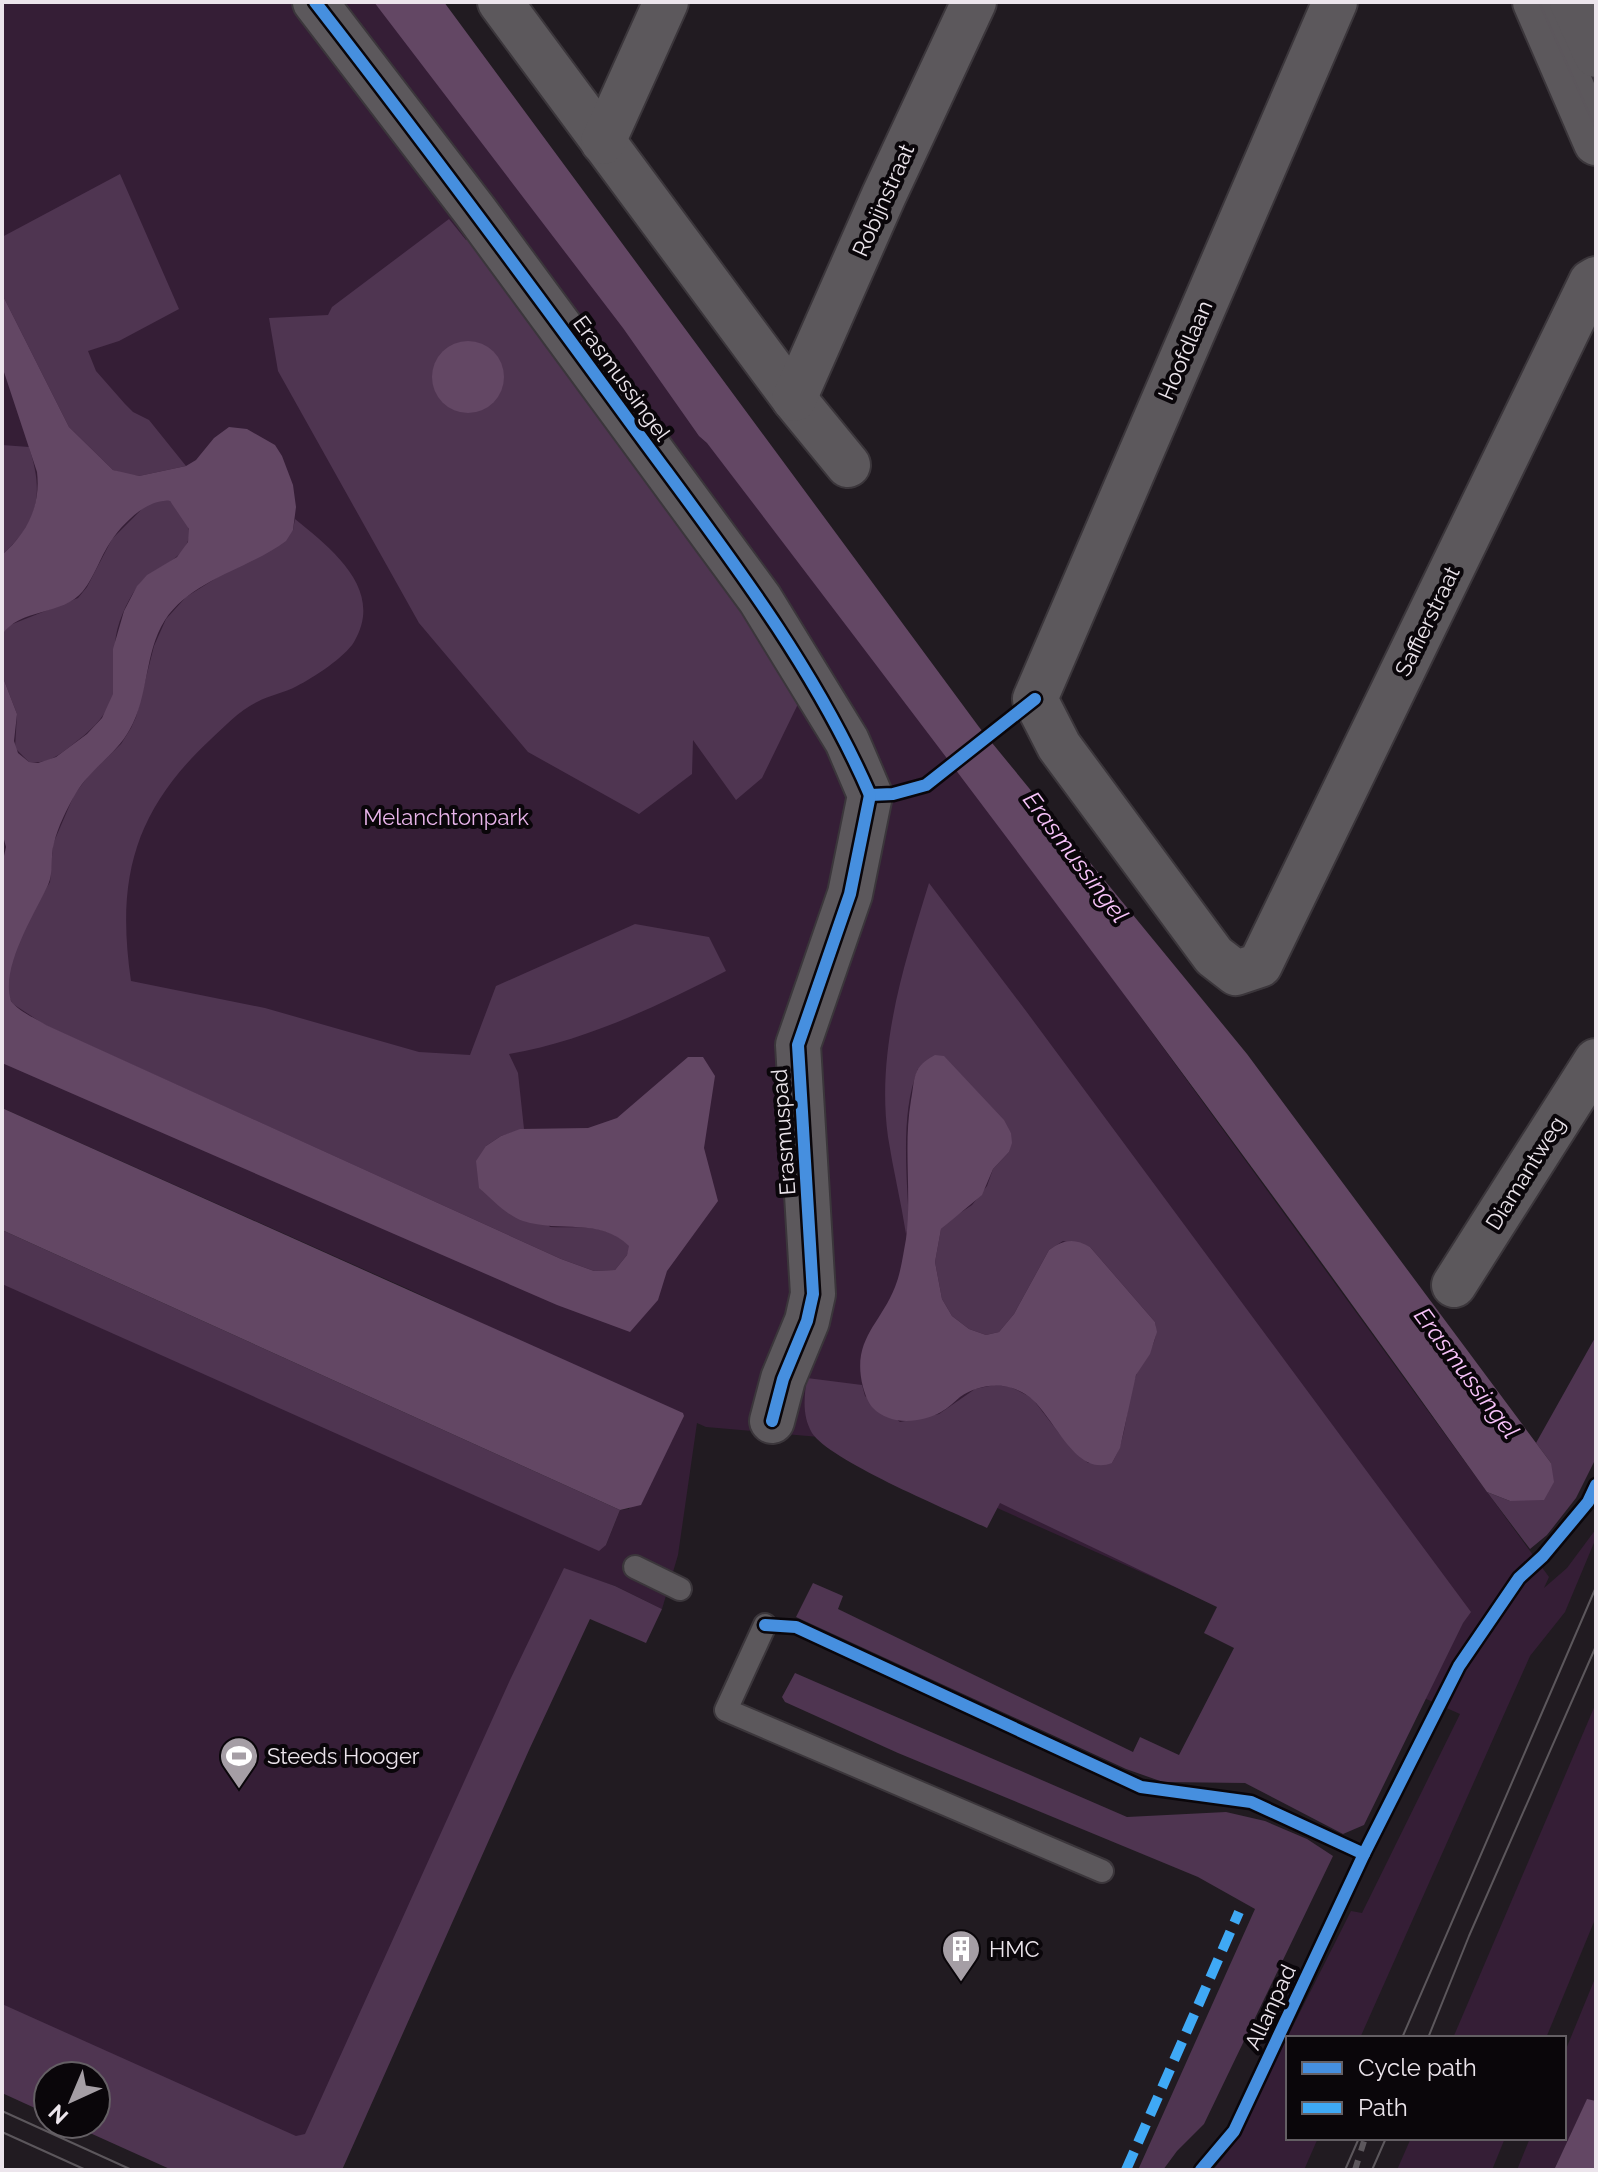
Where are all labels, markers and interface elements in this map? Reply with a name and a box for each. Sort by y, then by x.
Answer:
street label: Robijnstraat [847,139,920,260]
street label: Hoofdlaan [1152,296,1218,404]
street label: Erasmussingel [568,310,676,446]
street label: Saffierstraat [1389,561,1465,680]
water label: Erasmussingel [1017,786,1135,928]
park label: Melanchtonpark [363,804,529,830]
street label: Erasmuspad [766,1068,800,1196]
street label: Diamantweg [1480,1111,1570,1235]
water label: Erasmussingel [1408,1302,1526,1444]
sports icon: Steeds Hooger [218,1735,260,1790]
place label: Steeds Hooger [267,1743,420,1769]
building icon: HMC [940,1928,982,1983]
place label: HMC [989,1936,1040,1962]
street label: Allanpad [1239,1960,1301,2054]
legend [1286,2036,1566,2140]
text: Cycle path [1358,2053,1477,2082]
north arrow [32,2060,112,2140]
text: Path [1358,2093,1408,2122]
text: N [43,2099,73,2130]

